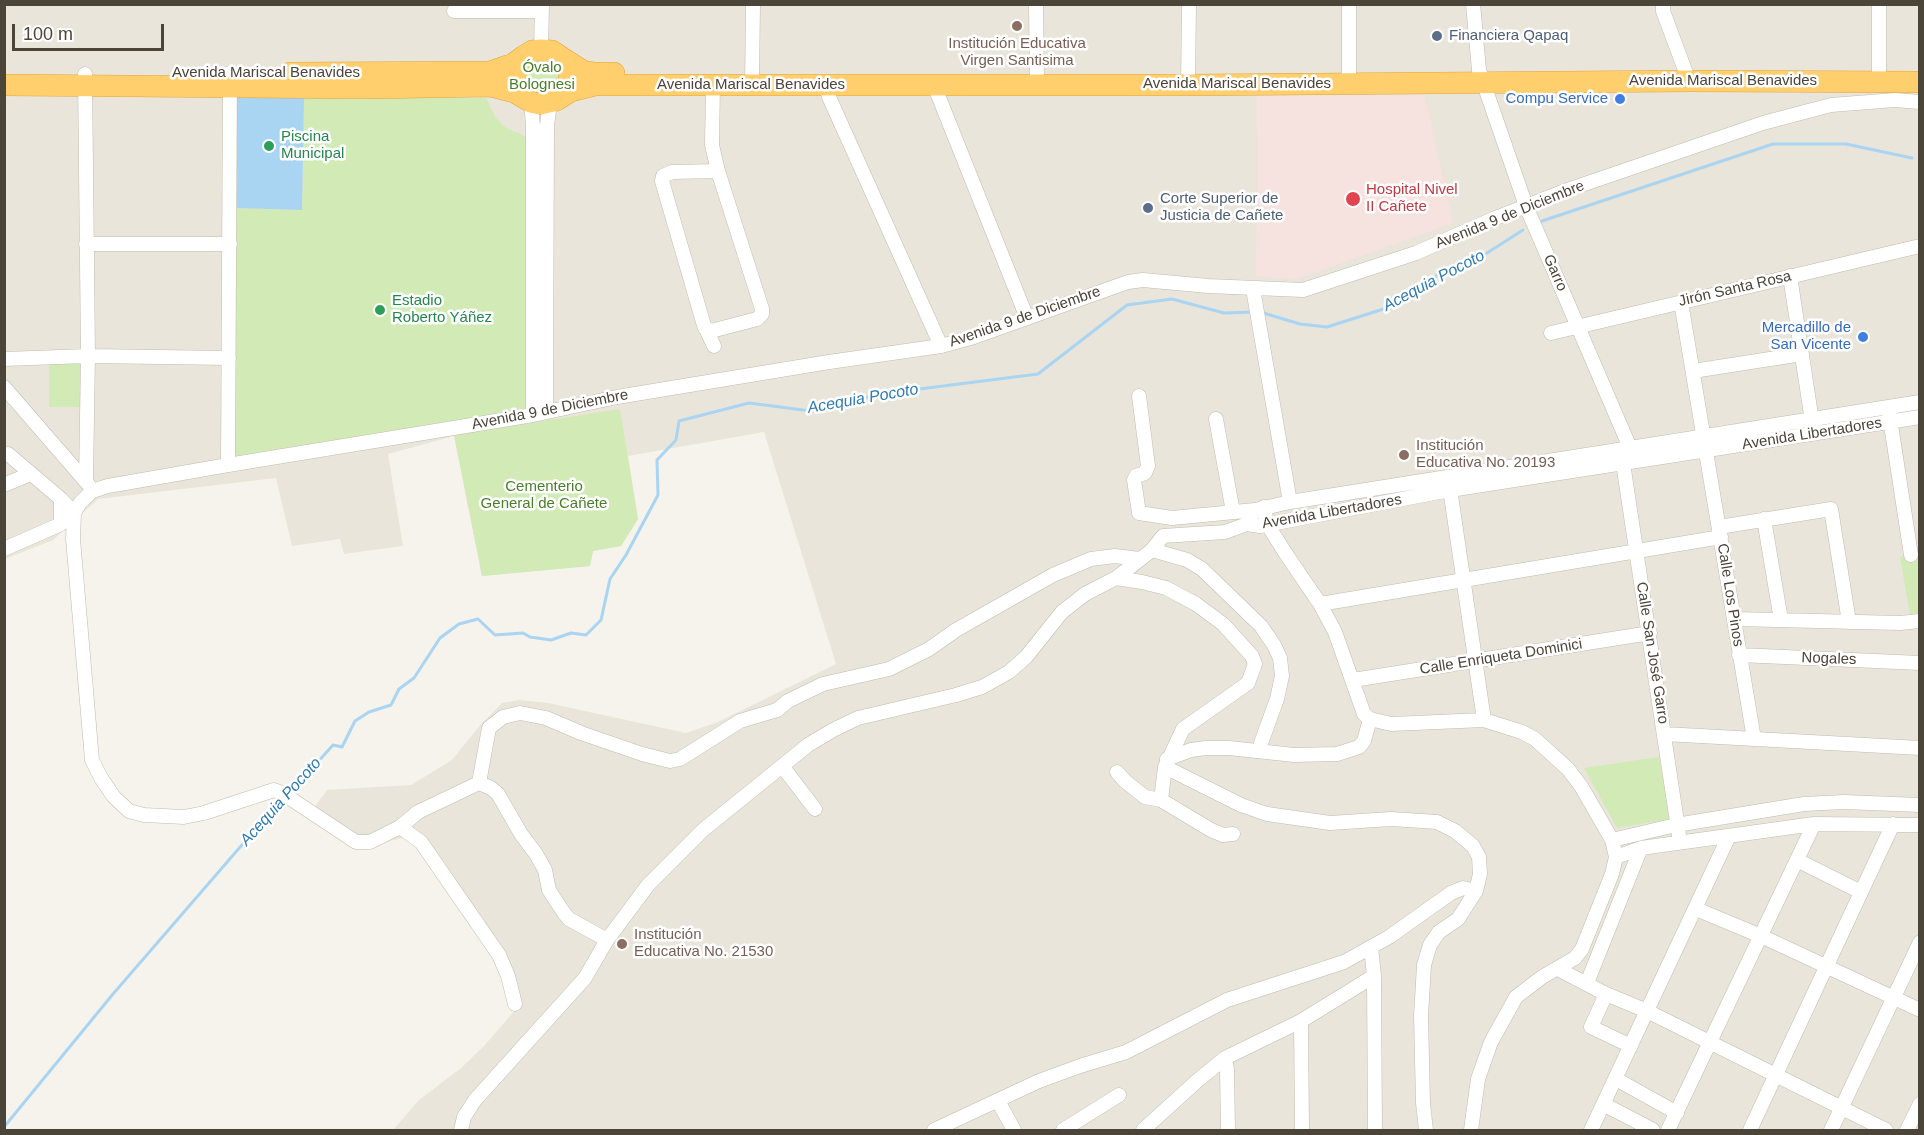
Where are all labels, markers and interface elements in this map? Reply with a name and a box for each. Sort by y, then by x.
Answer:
scale bar [15,12,166,50]
marker: Institución Educativa Virgen Santisima [1010,19,1024,33]
text: 100 m [23,24,73,44]
place label: Financiera Qapaq [1449,27,1568,45]
marker: Financiera Qapaq [1430,29,1444,43]
place label: Institución Educativa Virgen Santisima [948,35,1086,70]
park label: Óvalo Bolognesi [509,59,575,94]
street label: Avenida Mariscal Benavides [172,64,360,82]
street label: Avenida Mariscal Benavides [1629,72,1817,90]
street label: Avenida Mariscal Benavides [1143,75,1331,93]
street label: Avenida Mariscal Benavides [657,76,845,94]
place label: Compu Service [1505,90,1608,108]
marker: Compu Service [1613,92,1627,106]
place label: Piscina Municipal [281,128,344,163]
marker: Piscina Municipal [262,139,276,153]
street label: Avenida 9 de Diciembre [1433,177,1587,253]
place label: Hospital Nivel II Cañete [1366,181,1458,216]
place label: Corte Superior de Justicia de Cañete [1160,190,1283,225]
marker: Hospital Nivel II Cañete [1344,190,1362,208]
marker: Corte Superior de Justicia de Cañete [1141,201,1155,215]
water label: Acequia Pocoto [1380,246,1488,316]
street label: Garro [1539,252,1571,294]
street label: Jirón Santa Rosa [1677,267,1793,311]
street label: Avenida 9 de Diciembre [947,283,1103,351]
place label: Estadio Roberto Yáñez [392,292,492,327]
marker: Estadio Roberto Yáñez [373,303,387,317]
place label: Mercadillo de San Vicente [1762,319,1851,354]
marker: Mercadillo de San Vicente [1856,330,1870,344]
water label: Acequia Pocoto [806,380,920,418]
street label: Avenida 9 de Diciembre [470,386,630,434]
street label: Avenida Libertadores [1741,414,1883,454]
place label: Institución Educativa No. 20193 [1416,437,1555,472]
marker: Institución Educativa No. 20193 [1397,448,1411,462]
park label: Cementerio General de Cañete [481,478,607,513]
street label: Avenida Libertadores [1261,491,1403,533]
street label: Calle Los Pinos [1713,542,1747,648]
street label: Calle San José Garro [1632,581,1672,725]
street label: Calle Enriqueta Dominici [1418,635,1584,679]
street label: Nogales [1801,649,1857,669]
water label: Acequia Pocoto [236,754,326,850]
place label: Institución Educativa No. 21530 [634,926,773,961]
marker: Institución Educativa No. 21530 [615,937,629,951]

